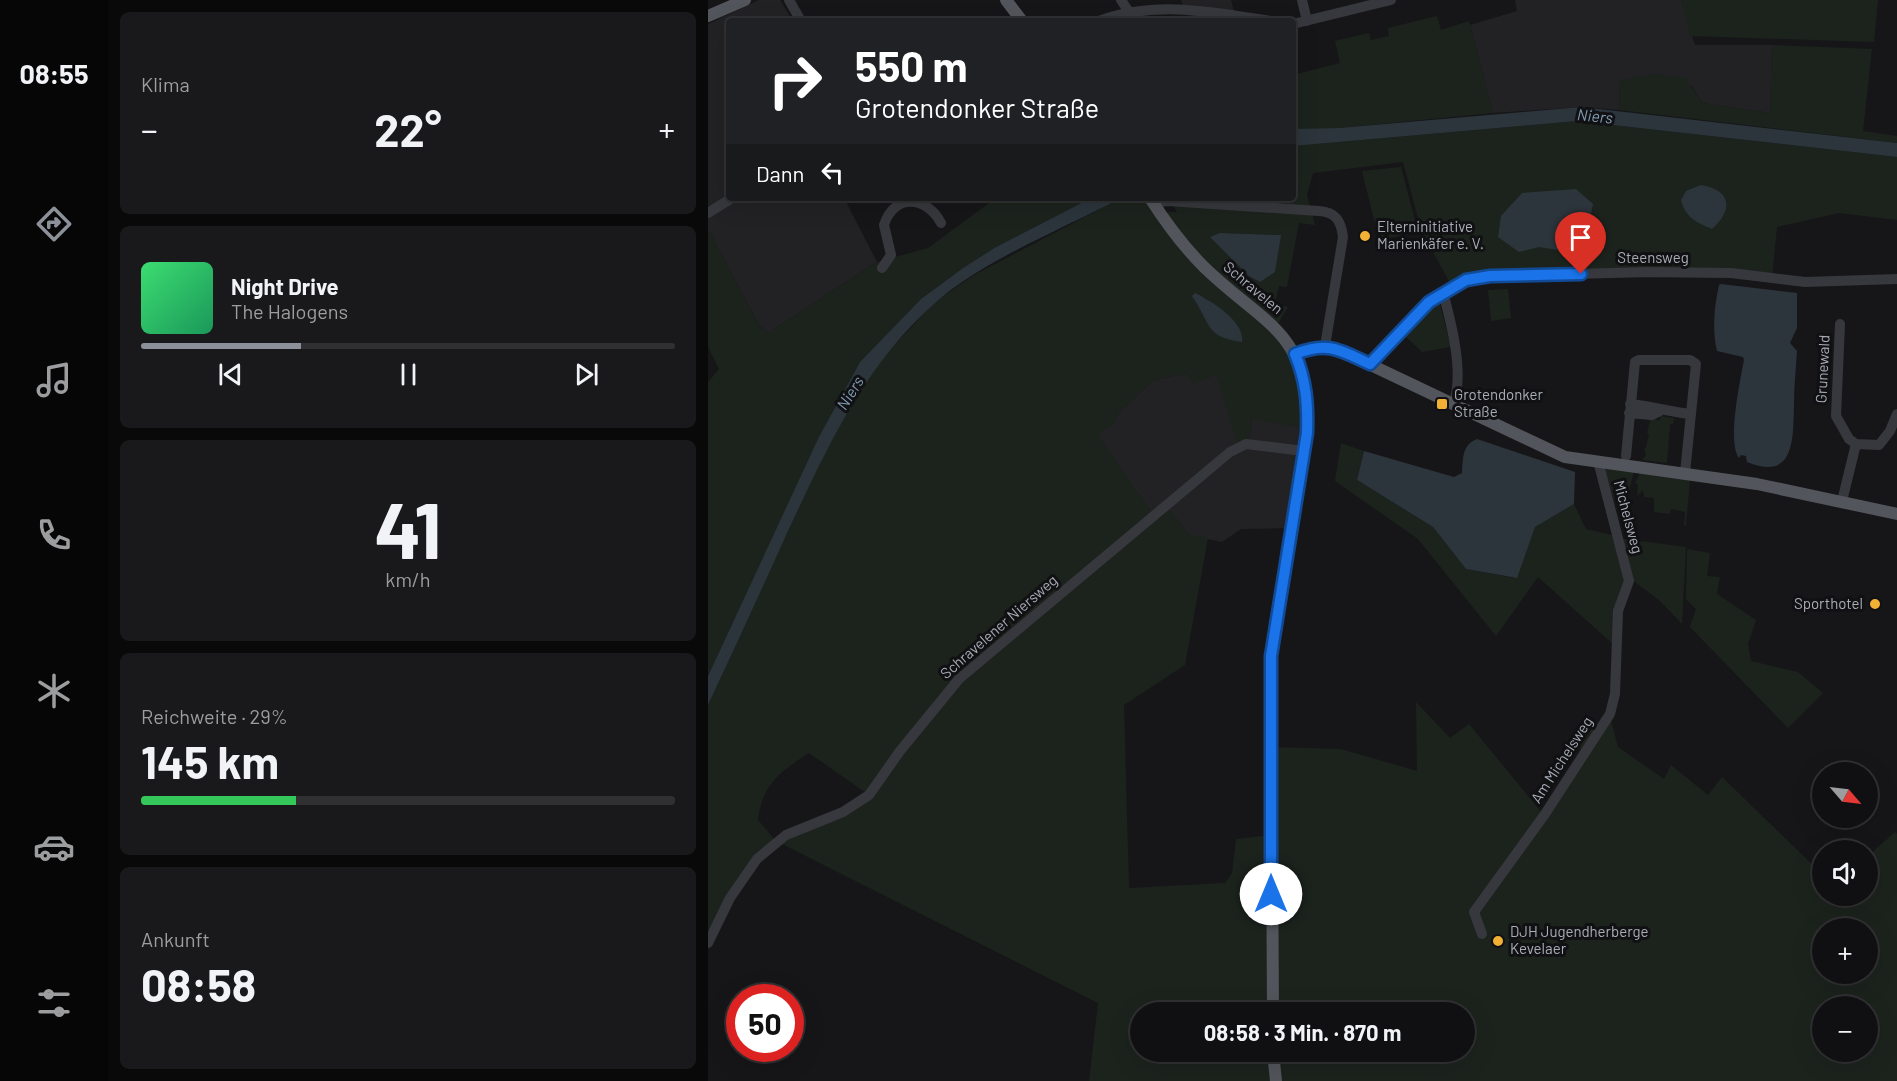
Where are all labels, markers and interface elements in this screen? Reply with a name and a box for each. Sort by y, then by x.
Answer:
text: 550 m [855,40,968,90]
icon: right [756,42,834,120]
text: 08:55 [20,57,88,89]
text: Klima [141,72,190,96]
text: Grotendonker Straße [855,91,1099,123]
text: 22° [374,102,442,156]
water label: Niers [1576,104,1614,127]
text: − [141,109,158,149]
text: + [658,109,675,149]
icon: left [816,156,849,189]
text: Dann [756,160,804,186]
icon: directions [33,203,75,245]
pin [1555,212,1606,274]
place label: Elterninitiative Marienkäfer e. V. [1377,217,1484,252]
icon: arrive [1564,221,1597,254]
marker: Elterninitiative Marienkäfer e. V. [1358,229,1372,243]
street label: Steensweg [1617,248,1689,266]
street label: Schravelen [1220,257,1287,317]
text: Night Drive [231,273,339,299]
text: The Halogens [231,299,348,323]
street label: Grunewald [1811,334,1833,404]
icon: previous [214,358,247,391]
icon: pause [392,358,425,391]
icon: next [570,358,603,391]
icon: music [33,359,75,401]
water label: Niers [832,372,867,413]
place label: Grotendonker Straße [1454,385,1544,420]
marker: Grotendonker Straße [1435,397,1449,411]
street label: Michelsweg [1611,478,1647,555]
text: 41 [374,481,442,575]
icon: phone [33,514,75,556]
text: km/h [385,567,431,591]
street label: Schravelener Niersweg [936,571,1061,682]
place label: Sporthotel [1794,594,1863,612]
marker: Sporthotel [1868,597,1882,611]
icon: climate [33,670,75,712]
text: Reichweite · 29% [141,704,288,728]
street label: Am Michelsweg [1526,713,1596,806]
text: 145 km [141,734,279,788]
north arrow [1812,762,1878,828]
map controls [1812,762,1878,1062]
icon: car [33,826,75,868]
button: sound [1812,840,1878,906]
position arrow [1239,862,1303,926]
button: + [1812,918,1878,984]
place label: DJH Jugendherberge Kevelaer [1510,922,1648,957]
text: Ankunft [141,927,210,951]
marker: DJH Jugendherberge Kevelaer [1491,934,1505,948]
text: 08:58 [141,957,256,1011]
icon: filters [33,982,75,1024]
speed limit sign: 50 [726,984,804,1062]
button: − [1812,996,1878,1062]
text: 08:58 · 3 Min. · 870 m [1204,1019,1401,1045]

